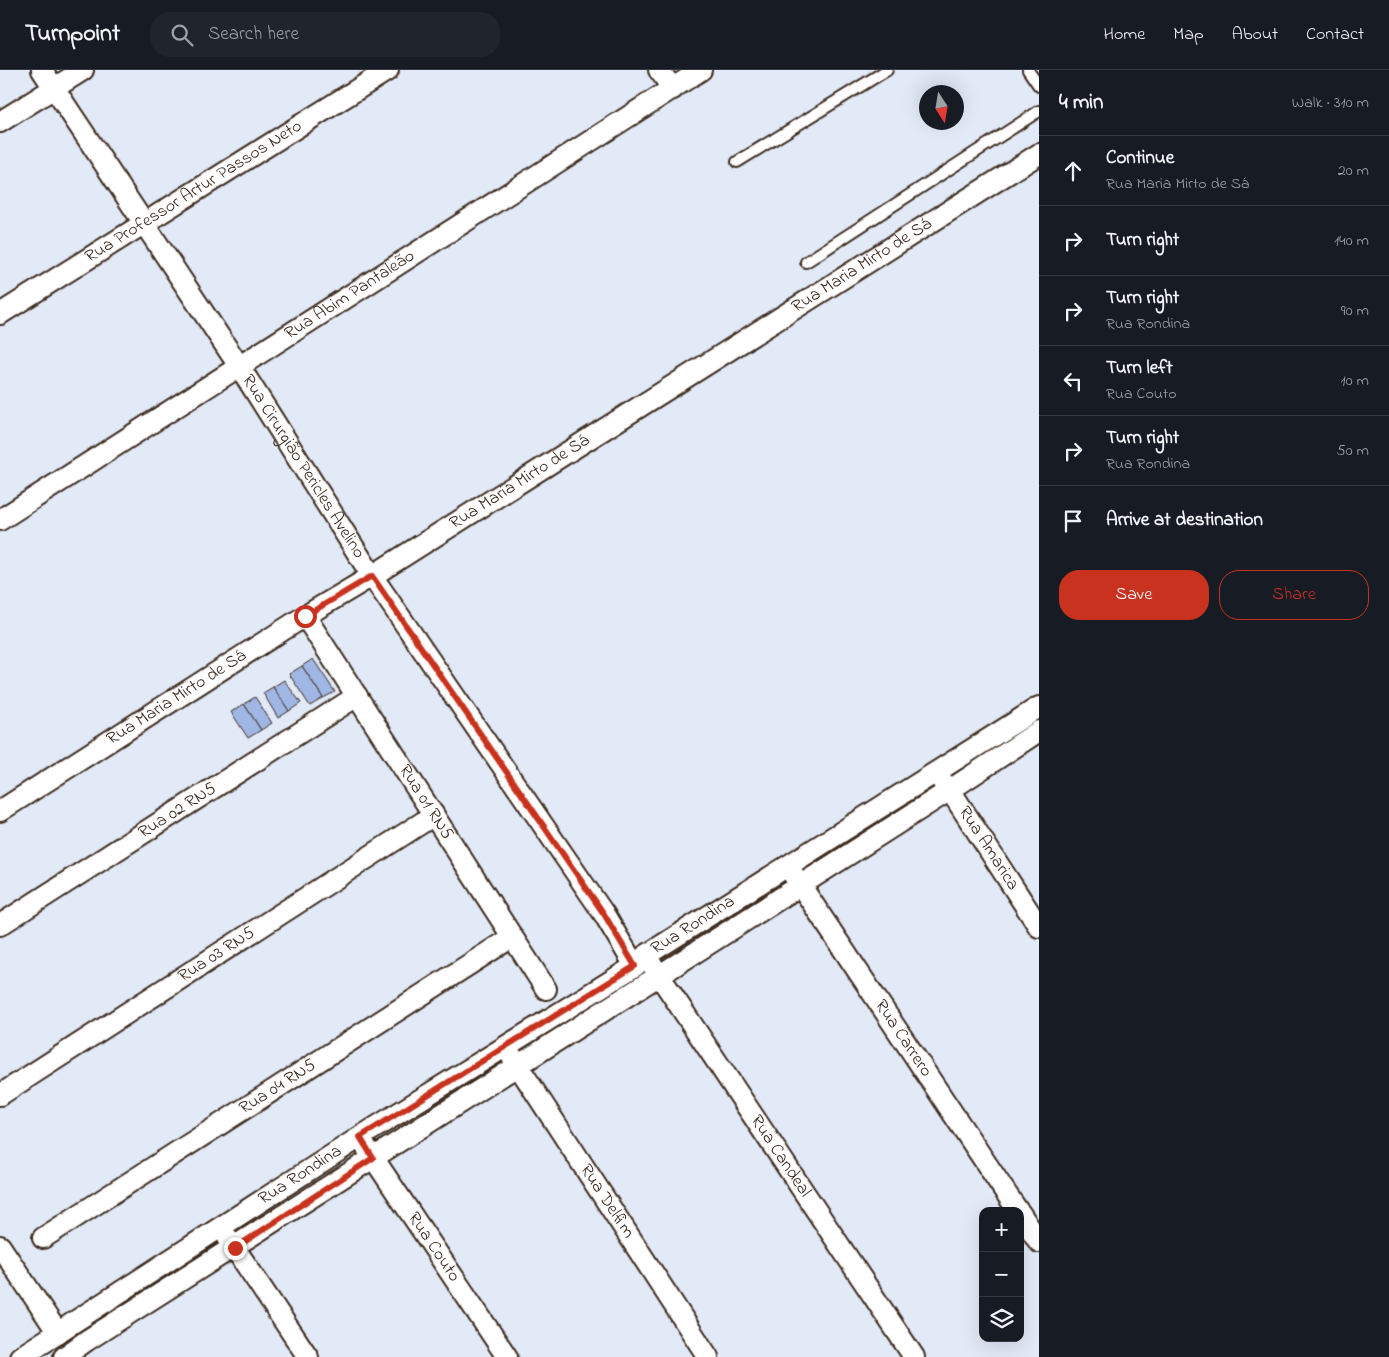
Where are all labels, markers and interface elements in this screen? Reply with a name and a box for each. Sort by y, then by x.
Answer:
search box [150,12,500,57]
text: Turnpoint [25,17,120,52]
icon: search [168,21,196,49]
text: Search here [208,21,299,48]
text: Home [1104,22,1145,48]
text: Map [1173,22,1204,48]
text: About [1232,22,1278,48]
text: Contact [1306,22,1364,48]
north arrow [919,85,964,130]
text: 4 min [1059,88,1103,118]
text: Walk · 310 m [1292,91,1369,115]
street label: Rua Professor Artur Passos Neto [80,114,308,270]
text: Continue [1106,145,1174,172]
icon: ahead [1059,157,1087,185]
text: 20 m [1338,159,1369,183]
text: Rua Maria Mirto de Sá [1106,172,1249,196]
street label: Rua Maria Mirto de Sá [787,212,937,320]
icon: right [1059,227,1087,255]
text: Turn right [1106,227,1179,254]
text: 140 m [1334,229,1369,253]
street label: Rua Abim Pantaleão [280,244,420,347]
text: Turn right [1106,285,1179,312]
icon: right [1059,297,1087,325]
text: 90 m [1341,299,1369,323]
text: Rua Rondina [1106,312,1190,336]
text: Turn left [1106,355,1173,382]
icon: left [1059,367,1087,395]
text: 10 m [1341,369,1369,393]
street label: Rua Cirurgião Pericles Avelino [235,370,371,564]
text: Rua Couto [1106,382,1177,406]
text: Turn right [1106,425,1179,452]
street label: Rua Maria Mirto de Sá [445,428,595,537]
icon: right [1059,437,1087,465]
text: 50 m [1337,439,1369,463]
text: Rua Rondina [1106,452,1190,476]
icon: arrive [1059,507,1087,535]
text: Arrive at destination [1106,507,1263,534]
button: Save [1059,570,1209,620]
button: Share [1219,570,1369,620]
route start [294,605,317,628]
street label: Rua Maria Mirto de Sá [102,643,252,752]
street label: Rua 01 RN5 [392,760,459,845]
street label: Rua 02 RN5 [134,776,222,846]
street label: Rua Amarica [951,801,1025,896]
street label: Rua Rondina [646,889,740,962]
street label: Rua 03 RN5 [173,921,260,990]
street label: Rua Carrero [868,995,938,1083]
street label: Rua 04 RN5 [234,1053,321,1122]
street label: Rua Candeal [743,1110,817,1203]
street label: Rua Rondina [254,1139,347,1212]
street label: Rua Delfim [573,1159,641,1244]
street label: Rua Couto [401,1207,466,1288]
map controls [979,1207,1024,1342]
button: + [979,1207,1024,1252]
route end [224,1237,247,1260]
button: − [979,1252,1024,1297]
button: layers [979,1297,1024,1342]

